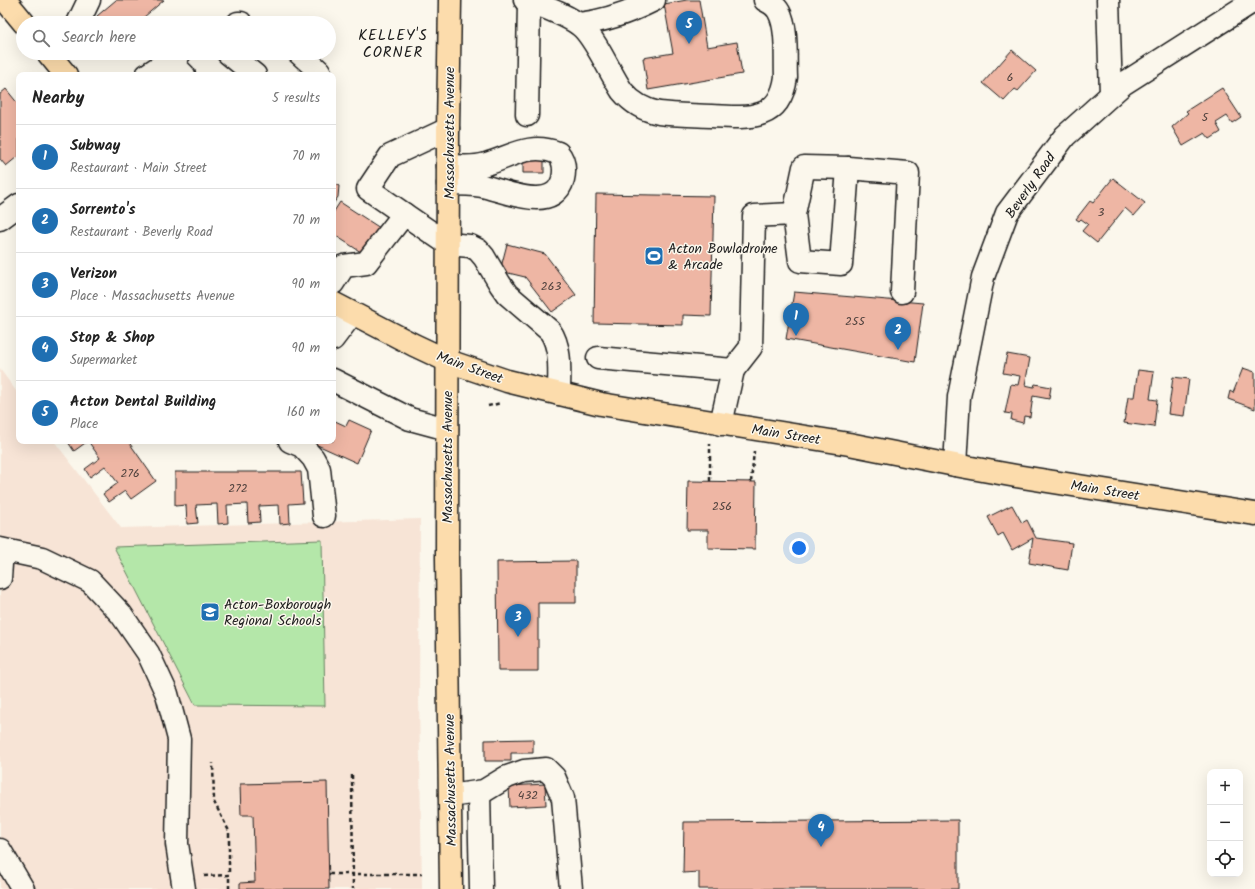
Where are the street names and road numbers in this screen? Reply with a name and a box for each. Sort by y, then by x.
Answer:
street label: Massachusetts Avenue [439,66,461,199]
street label: Beverly Road [1000,147,1062,223]
street label: Main Street [433,346,507,390]
street label: Massachusetts Avenue [437,390,459,523]
street label: Main Street [750,419,822,451]
street label: Main Street [1069,475,1141,507]
street label: Massachusetts Avenue [439,713,463,846]

